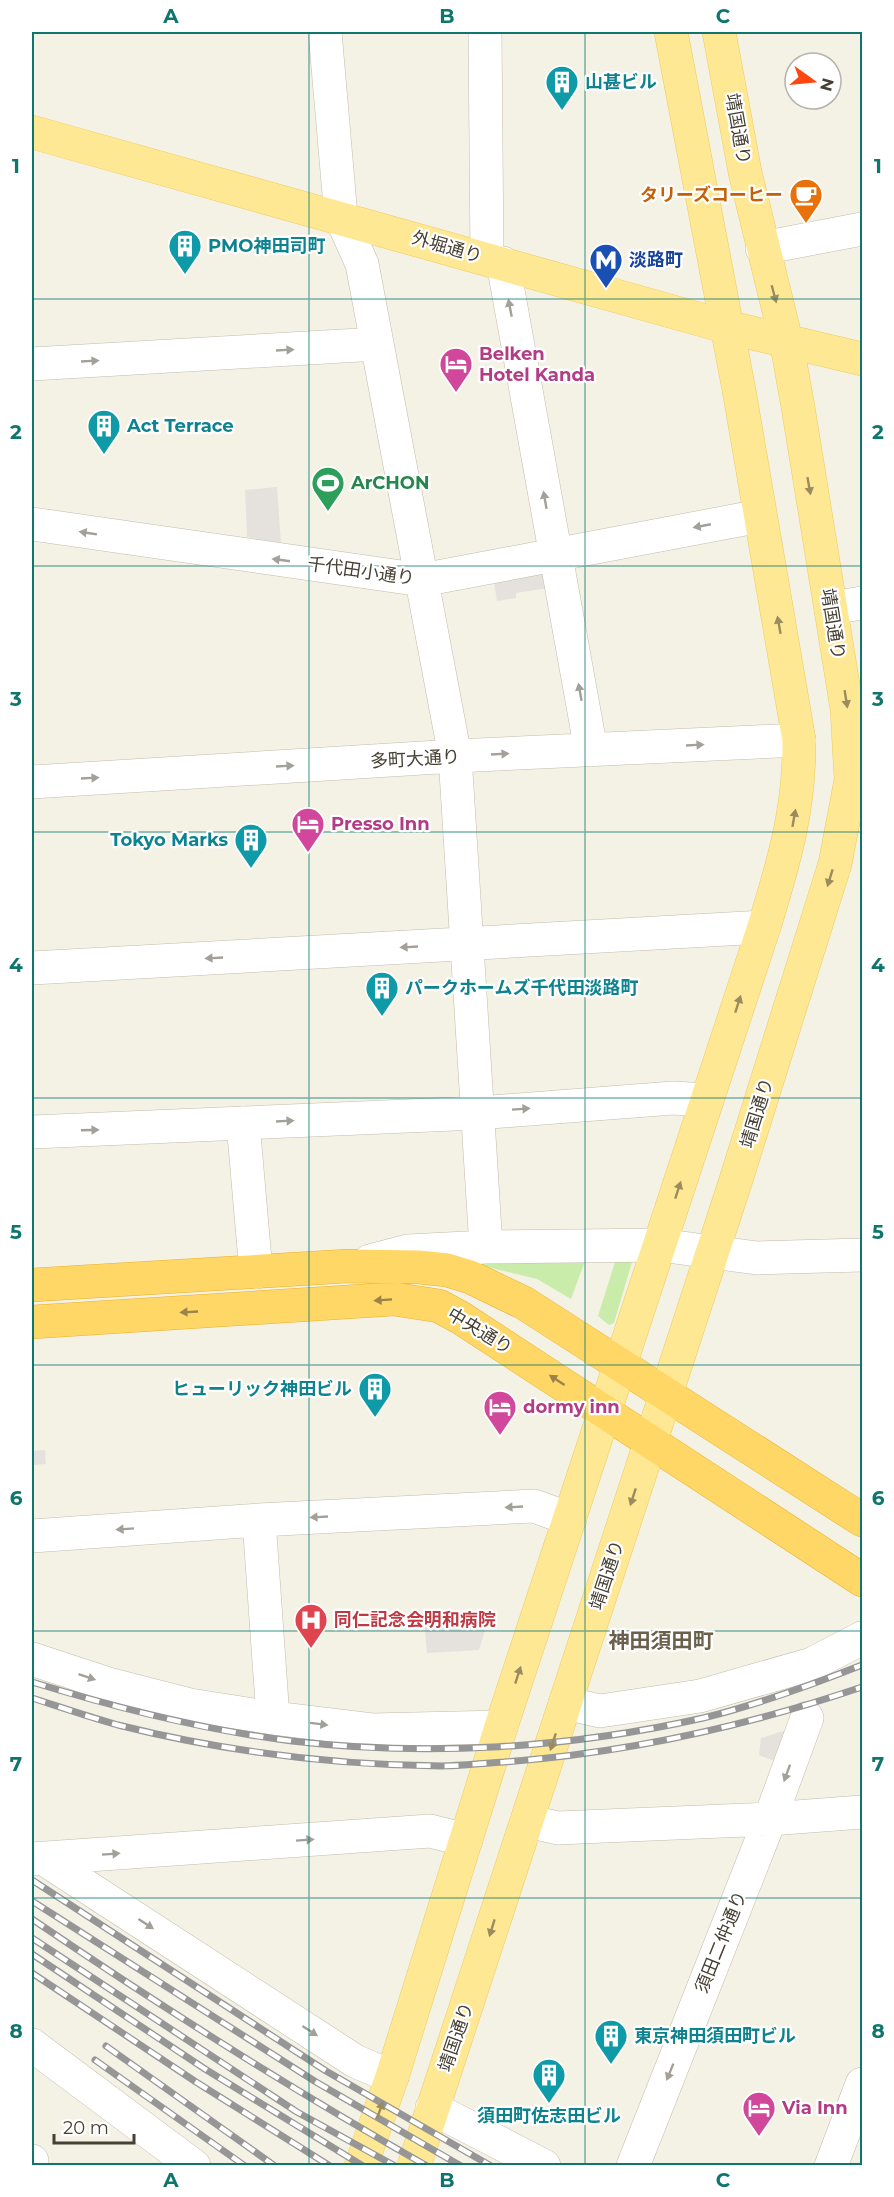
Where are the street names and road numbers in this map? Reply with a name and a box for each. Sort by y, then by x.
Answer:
street label: 靖国通り [721,92,755,166]
street label: 外堀通り [409,227,485,267]
street label: 千代田小通り [306,553,416,589]
street label: 靖国通り [817,587,849,661]
street label: 多町大通り [369,746,461,772]
street label: 靖国通り [736,1075,778,1151]
street label: 中央通り [443,1303,517,1359]
street label: 靖国通り [585,1537,629,1613]
street label: 須田二仲通り [691,1888,751,1996]
street label: 靖国通り [434,1999,478,2075]

